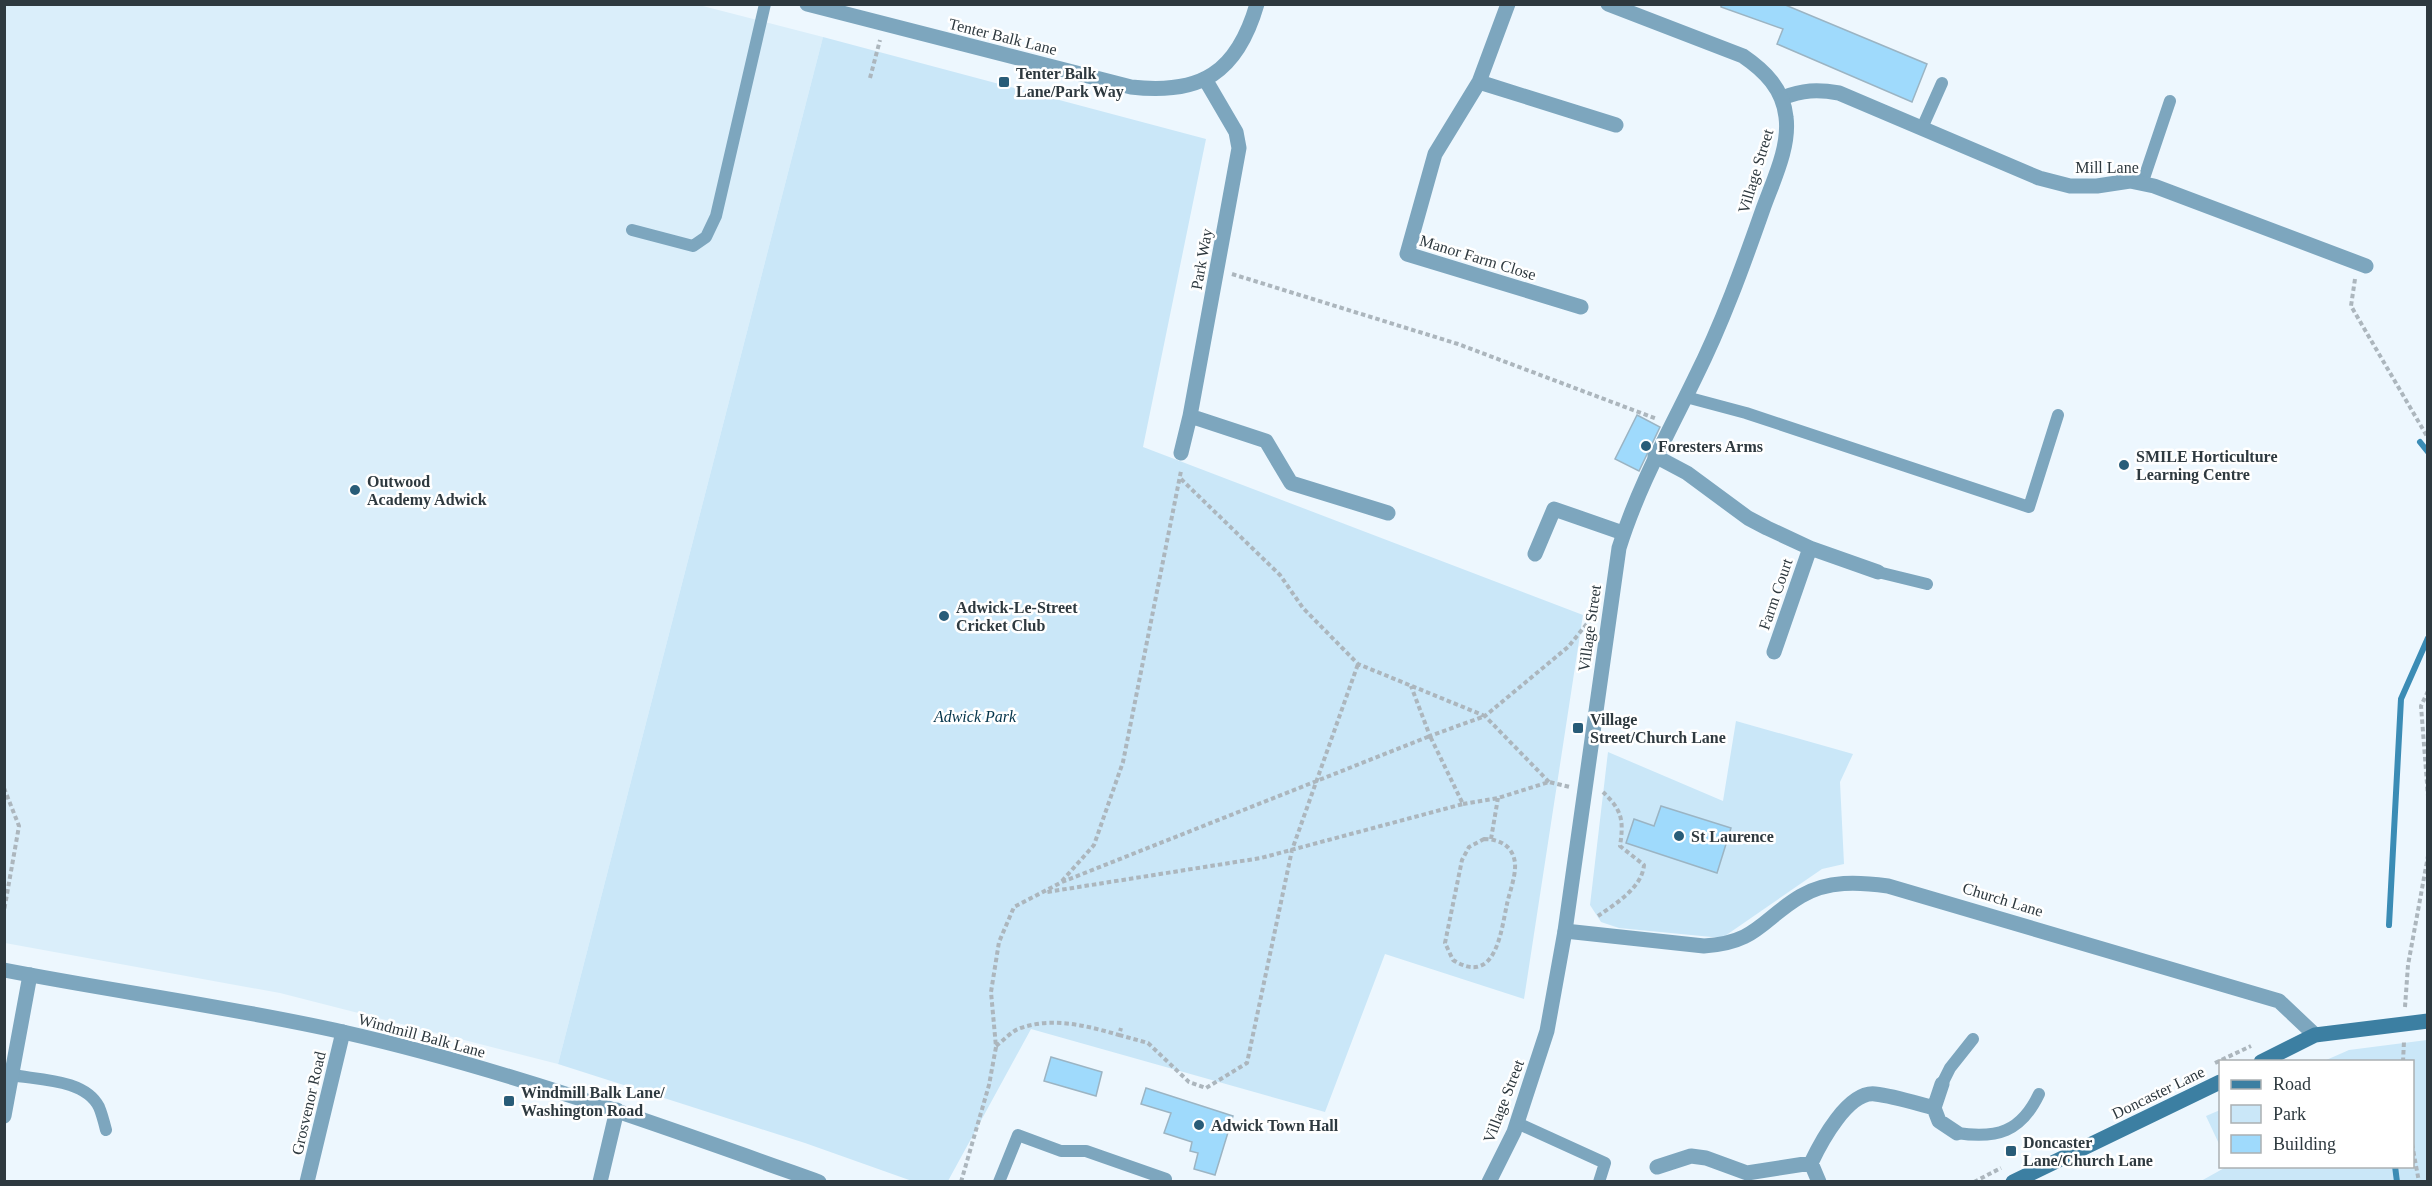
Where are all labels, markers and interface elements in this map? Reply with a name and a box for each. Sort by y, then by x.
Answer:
street label: Tenter Balk Lane [947,15,1059,58]
place label: Tenter Balk Lane/Park Way [1016,65,1124,101]
marker: Tenter Balk Lane/Park Way [997,75,1011,89]
street label: Village Street [1735,126,1778,216]
street label: Mill Lane [2075,159,2139,176]
street label: Park Way [1188,227,1216,291]
street label: Manor Farm Close [1418,232,1538,283]
place label: Foresters Arms [1658,438,1763,455]
marker: Foresters Arms [1639,439,1653,453]
place label: SMILE Horticulture Learning Centre [2136,448,2277,484]
marker: SMILE Horticulture Learning Centre [2117,458,2131,472]
place label: Outwood Academy Adwick [367,473,487,509]
marker: Outwood Academy Adwick [348,483,362,497]
street label: Farm Court [1755,556,1796,632]
street label: Village Street [1575,583,1605,673]
place label: Adwick-Le-Street Cricket Club [956,599,1078,634]
marker: Adwick-Le-Street Cricket Club [937,609,951,623]
park label: Adwick Park [933,708,1017,725]
place label: Village Street/Church Lane [1590,711,1726,746]
marker: Village Street/Church Lane [1571,721,1585,735]
place label: St Laurence [1691,828,1774,845]
marker: St Laurence [1672,829,1686,843]
street label: Church Lane [1961,879,2045,920]
street label: Windmill Balk Lane [356,1010,487,1061]
street label: Grosvenor Road [288,1050,329,1156]
street label: Village Street [1480,1057,1528,1145]
legend [2219,1060,2414,1168]
street label: Doncaster Lane [2109,1063,2207,1122]
text: Road [2273,1074,2311,1094]
place label: Windmill Balk Lane/ Washington Road [521,1084,665,1120]
marker: Windmill Balk Lane/ Washington Road [502,1094,516,1108]
text: Park [2273,1104,2306,1124]
place label: Adwick Town Hall [1211,1117,1339,1134]
marker: Adwick Town Hall [1192,1118,1206,1132]
place label: Doncaster Lane/Church Lane [2023,1134,2153,1169]
text: Building [2273,1134,2336,1154]
marker: Doncaster Lane/Church Lane [2004,1144,2018,1158]

